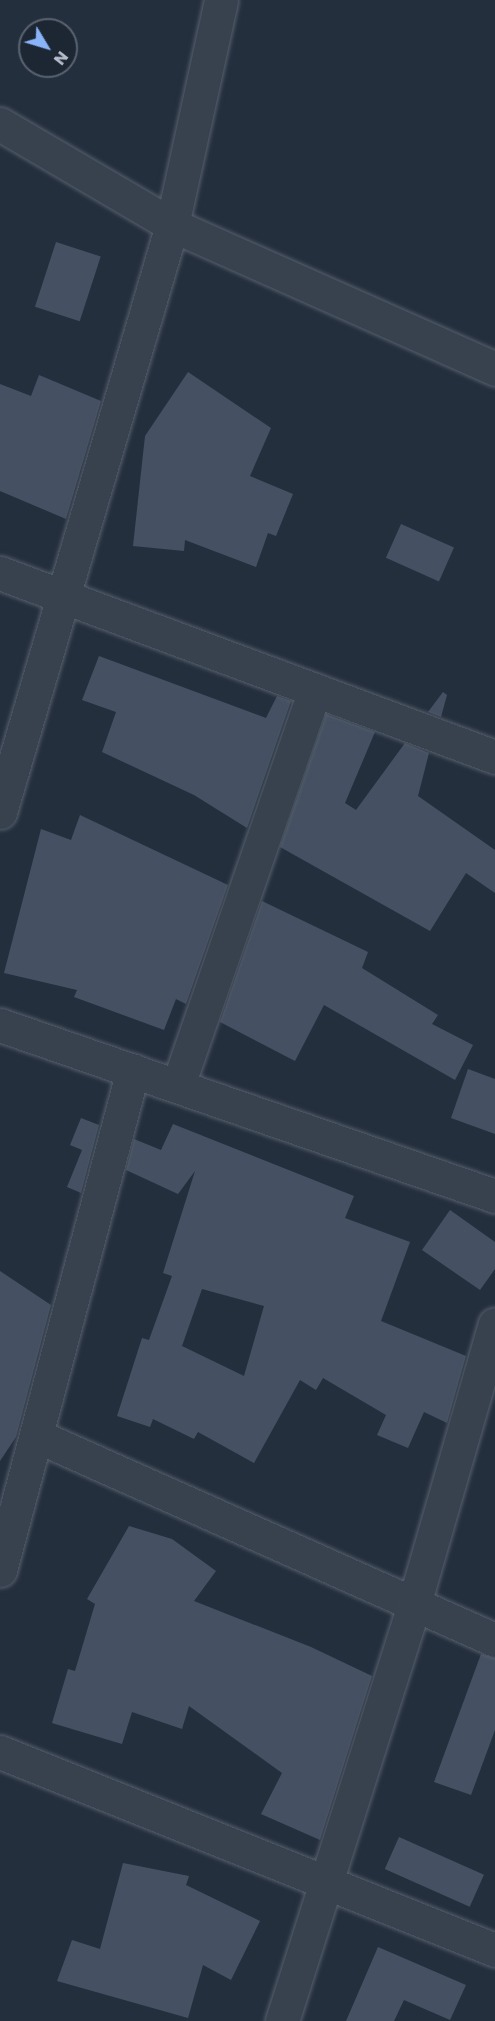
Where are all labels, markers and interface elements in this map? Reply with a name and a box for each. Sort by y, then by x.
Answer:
north arrow [18,18,78,78]
text: N [48,46,74,70]

